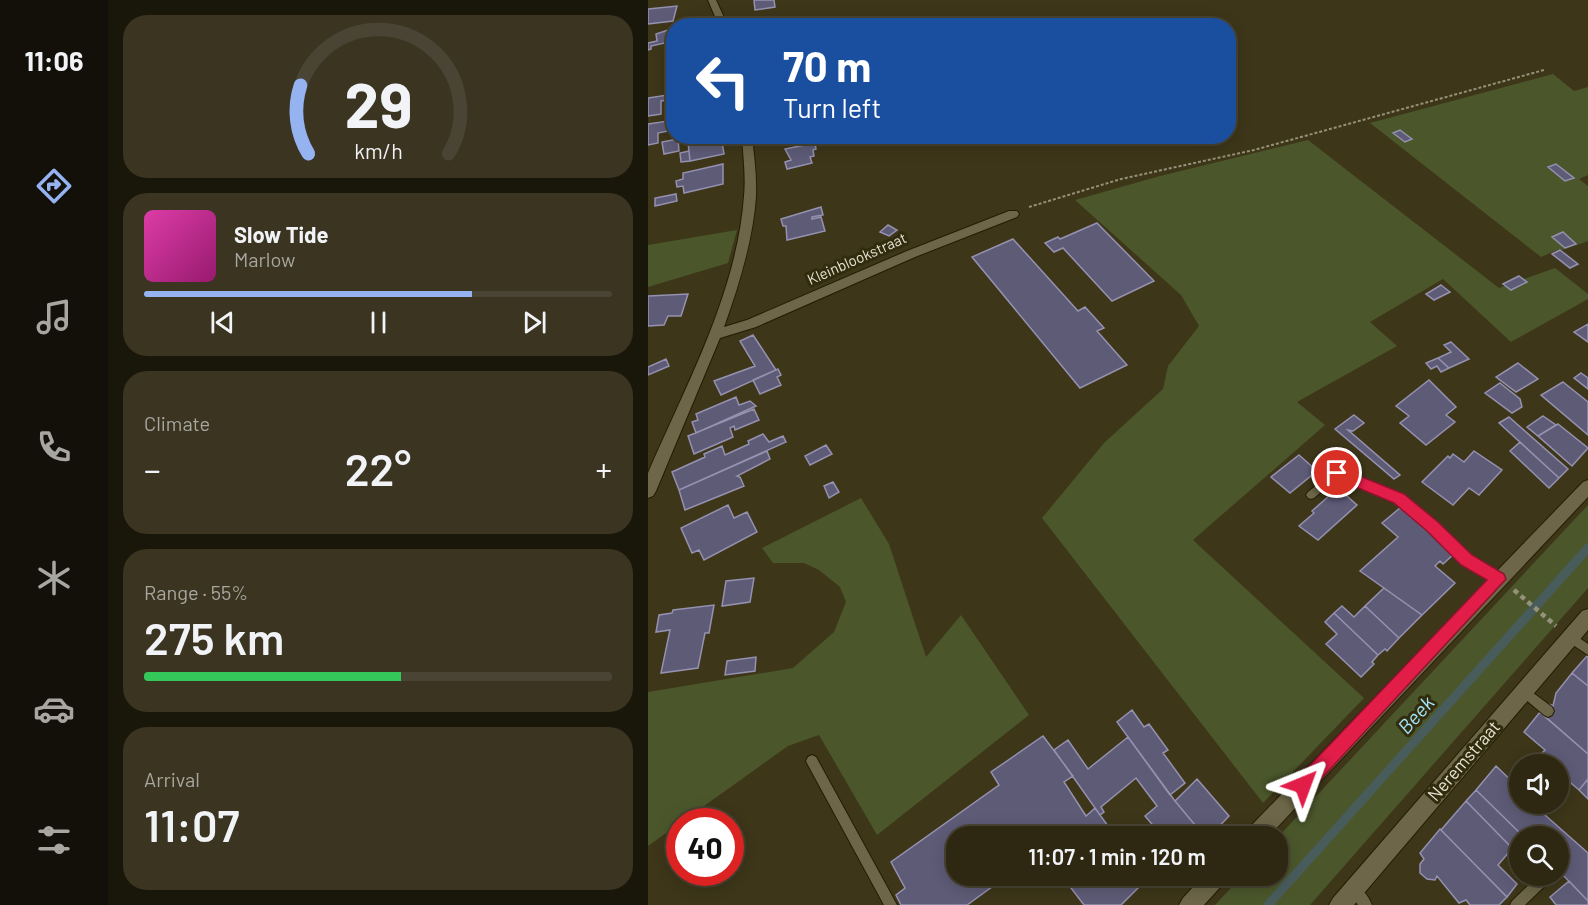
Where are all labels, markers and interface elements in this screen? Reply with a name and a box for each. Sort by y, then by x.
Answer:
text: 70 m [783,40,871,90]
icon: left [684,42,762,120]
text: 11:06 [24,44,84,76]
text: 29 [344,66,412,140]
text: Turn left [783,91,881,123]
text: km/h [354,138,402,163]
icon: directions [33,165,75,207]
text: Slow Tide [234,221,329,247]
street label: Kleinblookstraat [804,228,909,288]
text: Marlow [234,247,295,271]
icon: music [33,296,75,338]
icon: previous [206,306,239,339]
icon: pause [362,306,395,339]
icon: next [518,306,551,339]
text: Climate [144,411,210,435]
icon: phone [33,426,75,468]
text: 22° [345,441,411,495]
pin [1311,447,1362,498]
text: − [144,449,161,489]
text: + [595,449,612,489]
icon: arrive [1320,456,1353,489]
icon: climate [33,557,75,599]
text: Range · 55% [144,580,248,604]
text: 275 km [144,610,284,664]
icon: car [33,688,75,730]
water label: Beek [1392,690,1439,738]
street label: Neremstraat [1422,716,1504,805]
position arrow [1271,753,1335,817]
map controls [1509,754,1569,886]
button: sound [1509,754,1569,814]
text: Arrival [144,767,200,791]
text: 11:07 [144,797,240,851]
speed limit sign: 40 [666,808,744,886]
icon: filters [33,819,75,861]
button: search [1509,826,1569,886]
text: 11:07 · 1 min · 120 m [1028,843,1206,869]

